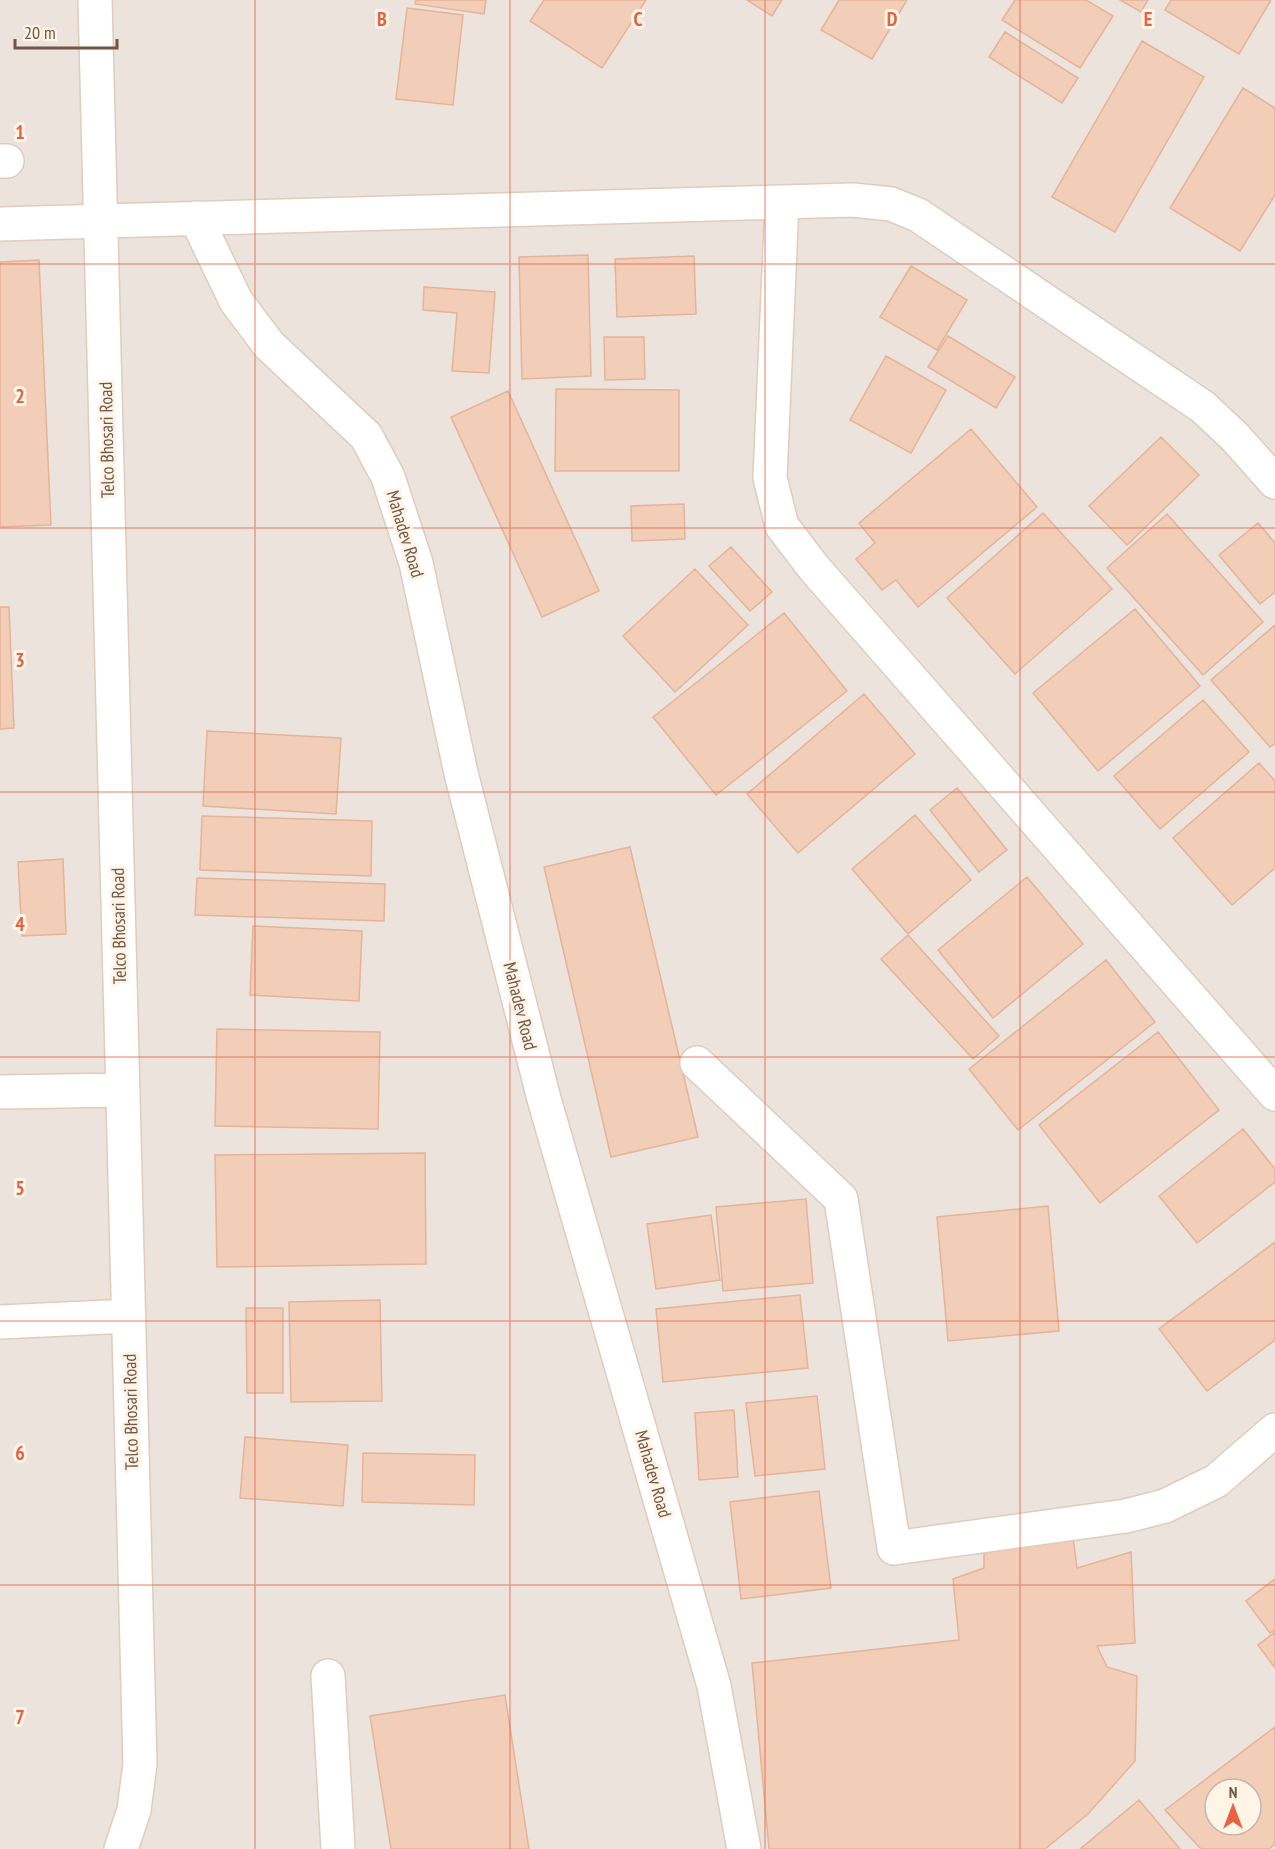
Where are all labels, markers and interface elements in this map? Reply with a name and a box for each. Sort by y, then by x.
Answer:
text: B [377,6,387,32]
text: C [633,6,643,32]
text: D [887,6,898,32]
text: E [1144,6,1152,32]
scale bar [15,12,117,50]
text: 20 m [24,21,56,44]
text: 1 [15,119,25,145]
street label: Telco Bhosari Road [94,382,119,498]
text: 2 [15,383,25,409]
street label: Mahadev Road [381,488,430,580]
text: 3 [15,647,25,673]
street label: Telco Bhosari Road [106,868,131,984]
text: 4 [15,911,25,937]
street label: Mahadev Road [498,960,542,1052]
text: 5 [15,1175,25,1201]
street label: Telco Bhosari Road [118,1354,143,1470]
street label: Mahadev Road [630,1428,677,1520]
text: 6 [15,1440,25,1466]
text: 7 [15,1704,25,1730]
north arrow [1203,1777,1263,1837]
text: N [1229,1782,1237,1802]

